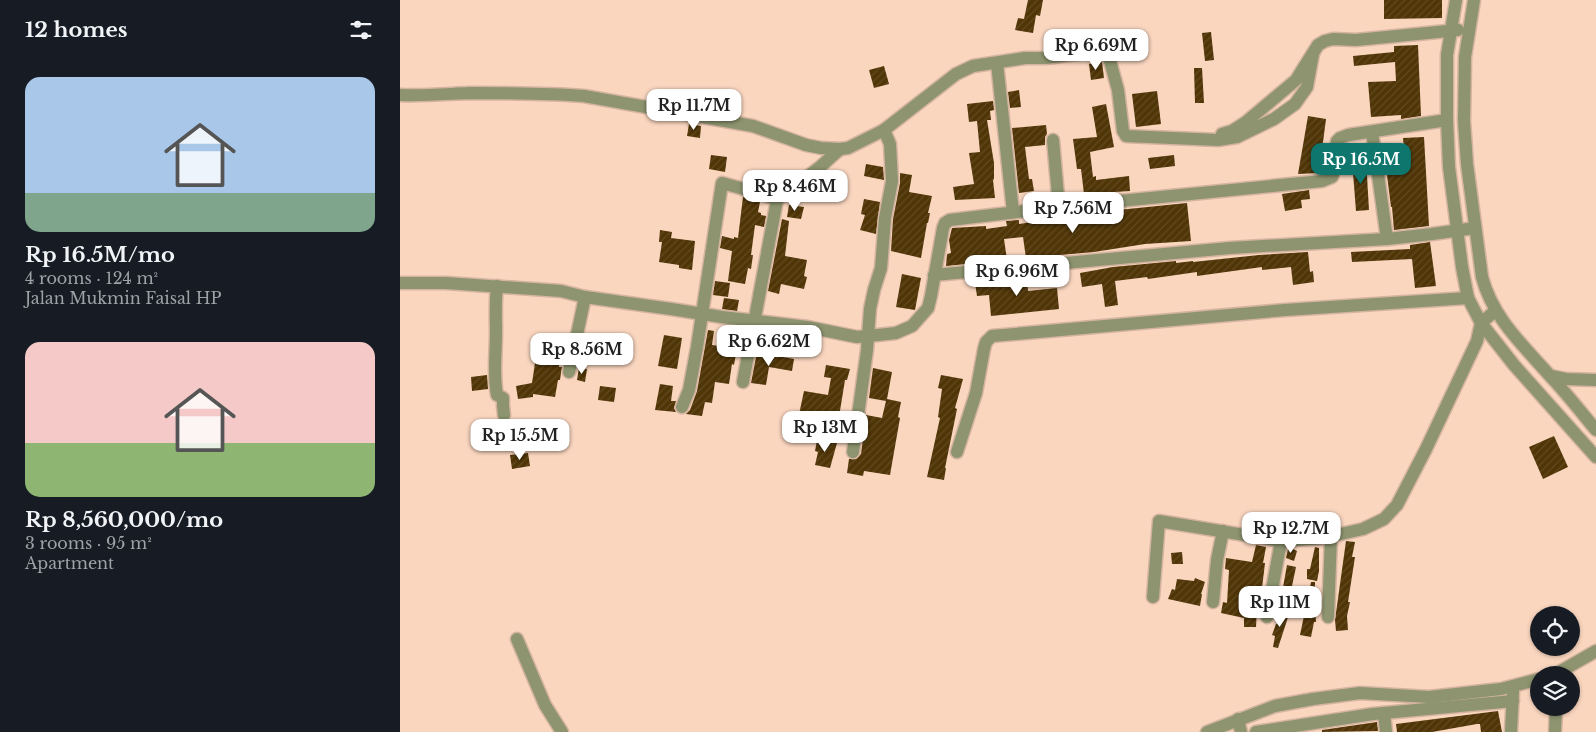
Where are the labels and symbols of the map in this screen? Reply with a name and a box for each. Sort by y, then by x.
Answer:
pin: Rp 6.69M [1044,28,1148,71]
pin: Rp 11.7M [642,88,746,131]
pin: Rp 16.5M [1309,142,1413,185]
pin: Rp 8.46M [743,170,847,212]
pin: Rp 7.56M [1021,192,1125,234]
pin: Rp 6.96M [965,254,1069,297]
pin: Rp 6.62M [717,324,821,367]
pin: Rp 8.56M [530,332,634,375]
pin: Rp 13M [784,410,866,453]
pin: Rp 15.5M [468,418,572,461]
pin: Rp 12.7M [1239,512,1343,554]
pin: Rp 11M [1239,586,1321,628]

